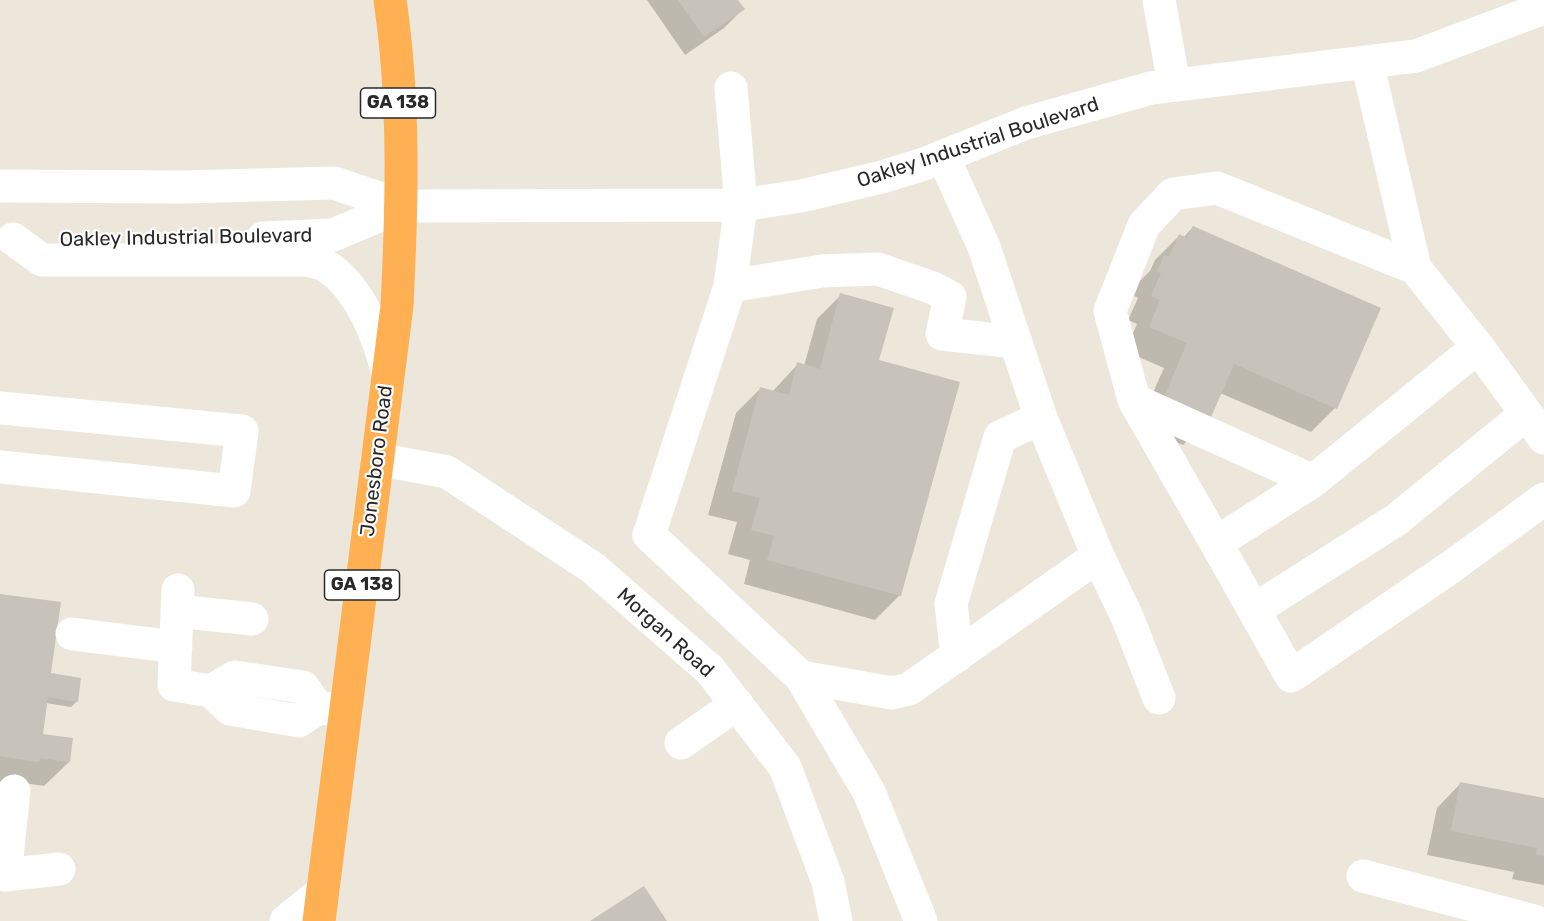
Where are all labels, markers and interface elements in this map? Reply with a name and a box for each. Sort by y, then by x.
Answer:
road number: GA 138 [360,88,436,118]
street label: Oakley Industrial Boulevard [854,93,1102,193]
street label: Oakley Industrial Boulevard [59,224,313,252]
street label: Jonesboro Road [356,384,398,538]
road number: GA 138 [324,570,400,600]
street label: Morgan Road [612,583,718,683]

